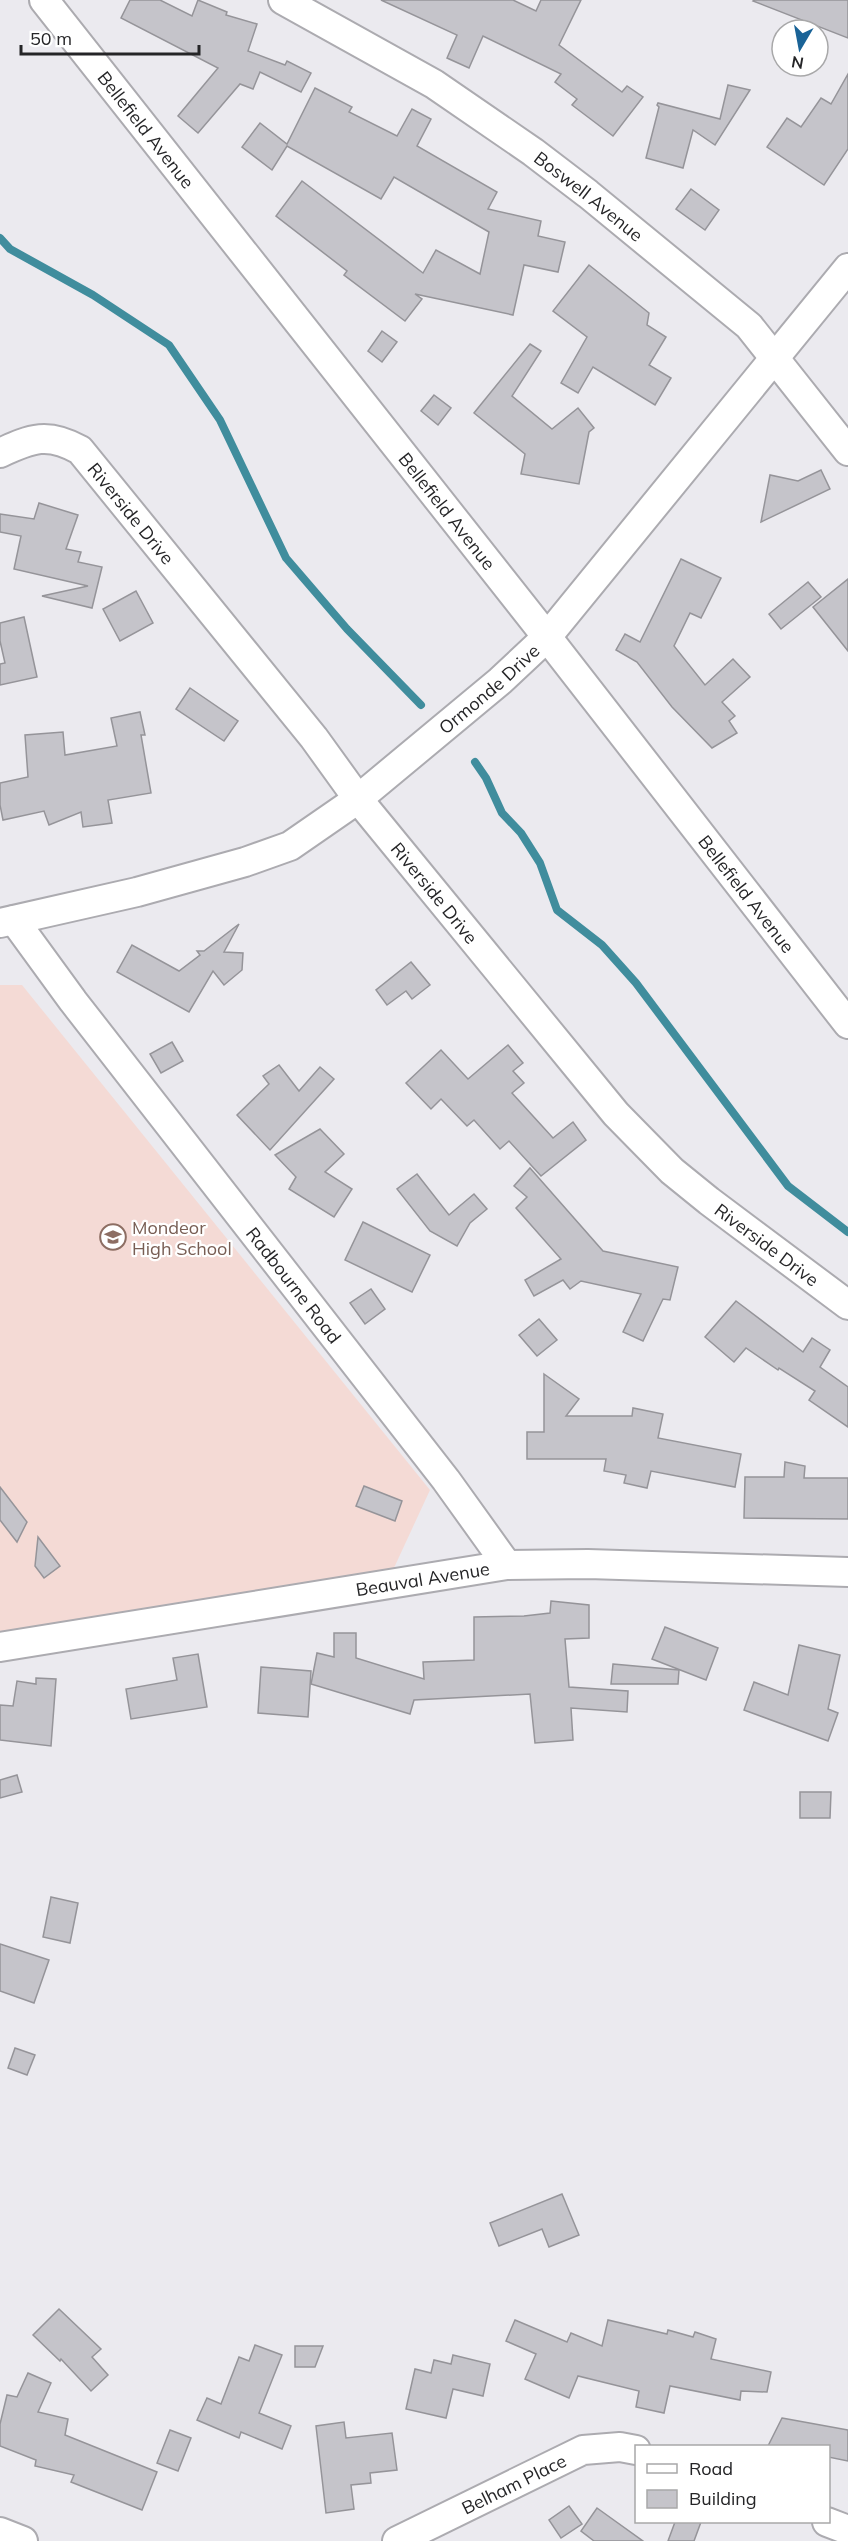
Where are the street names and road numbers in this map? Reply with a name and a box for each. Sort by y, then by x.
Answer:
street label: Bellefield Avenue [93,66,200,193]
street label: Boswell Avenue [530,146,648,246]
street label: Bellefield Avenue [394,448,501,574]
street label: Riverside Drive [83,458,180,569]
street label: Ormonde Drive [434,639,544,739]
street label: Bellefield Avenue [694,830,800,957]
street label: Riverside Drive [386,837,483,948]
street label: Riverside Drive [710,1198,824,1291]
street label: Radbourne Road [242,1222,347,1348]
street label: Beauval Avenue [354,1557,491,1601]
street label: Belham Place [458,2449,570,2519]

